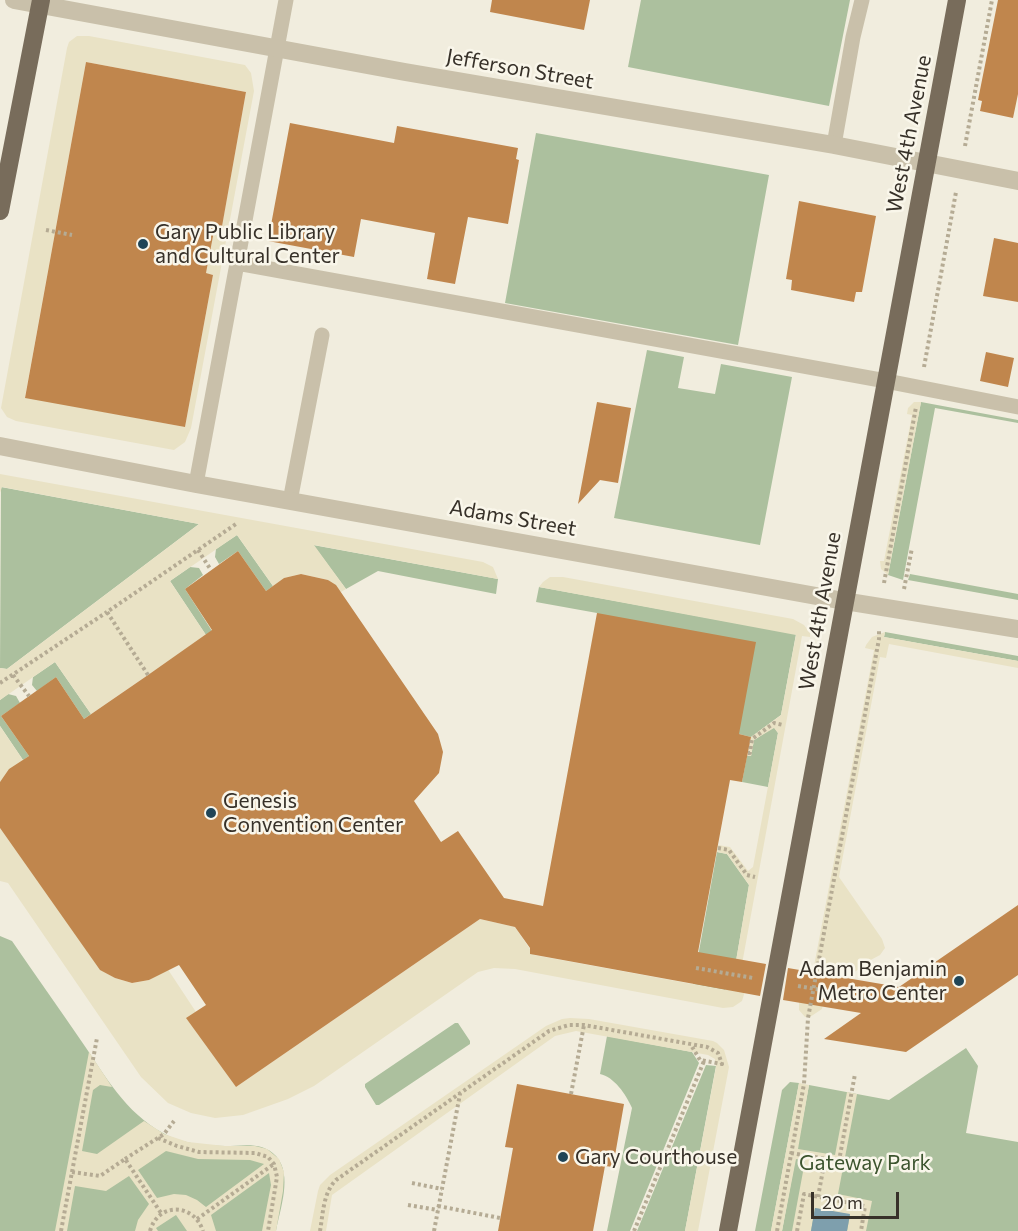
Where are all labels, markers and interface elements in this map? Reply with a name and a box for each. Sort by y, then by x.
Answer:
street label: Jefferson Street [444,44,596,94]
street label: West 4th Avenue [881,53,937,215]
place label: Gary Public Library and Cultural Center [155,219,340,269]
marker: Gary Public Library and Cultural Center [136,237,150,251]
street label: Adams Street [448,494,578,542]
street label: West 4th Avenue [794,530,846,692]
place label: Genesis Convention Center [223,788,403,838]
marker: Genesis Convention Center [204,806,218,820]
place label: Adam Benjamin Metro Center [799,956,947,1006]
marker: Adam Benjamin Metro Center [952,974,966,988]
place label: Gary Courthouse [575,1144,737,1170]
marker: Gary Courthouse [556,1150,570,1164]
park label: Gateway Park [799,1150,931,1176]
scale bar [814,1180,902,1218]
text: 20 m [822,1191,863,1213]

